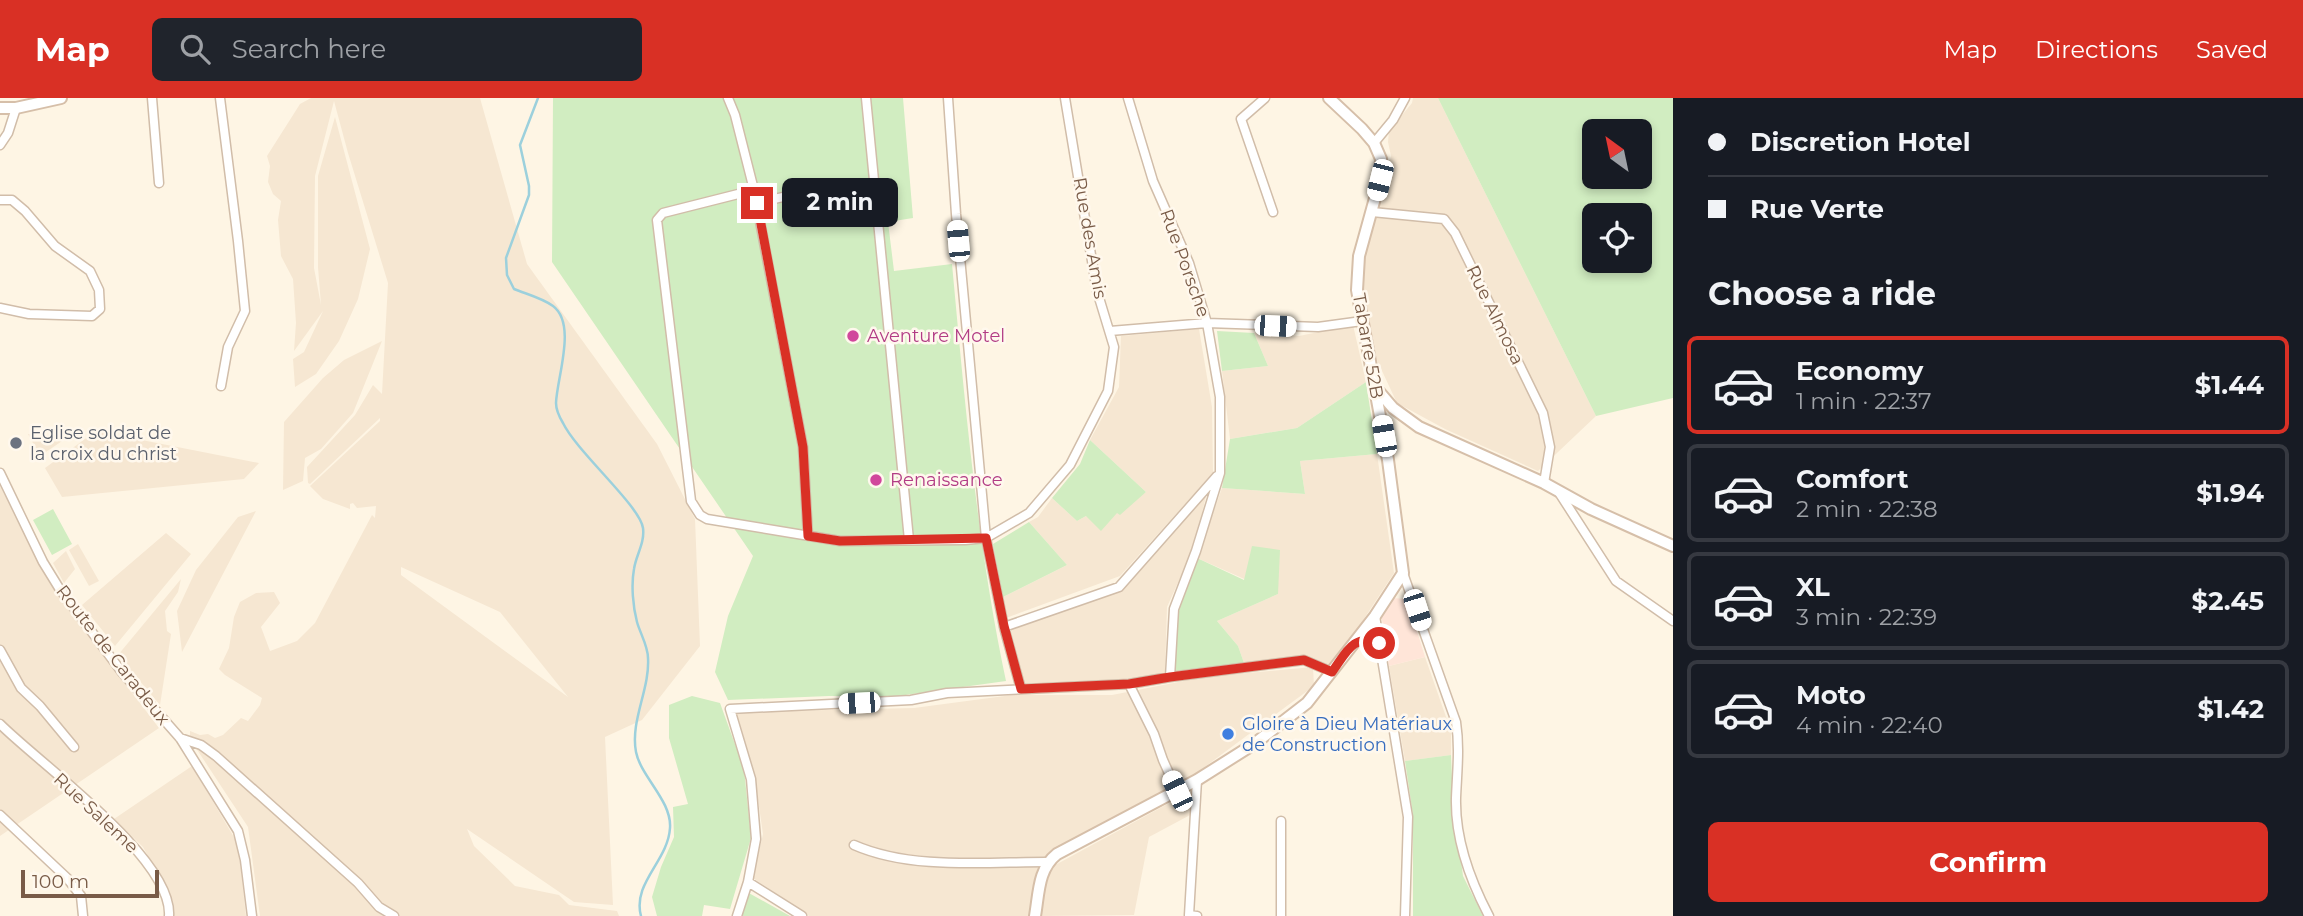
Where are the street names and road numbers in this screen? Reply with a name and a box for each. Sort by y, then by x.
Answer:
street label: Rue des Amis [1068,176,1112,301]
street label: Rue Porsche [1155,206,1215,320]
street label: Rue Almosa [1461,262,1529,368]
street label: Tabarre 52B [1348,292,1388,400]
street label: Route de Caradeux [51,581,175,730]
street label: Rue Saleme [49,768,143,858]

